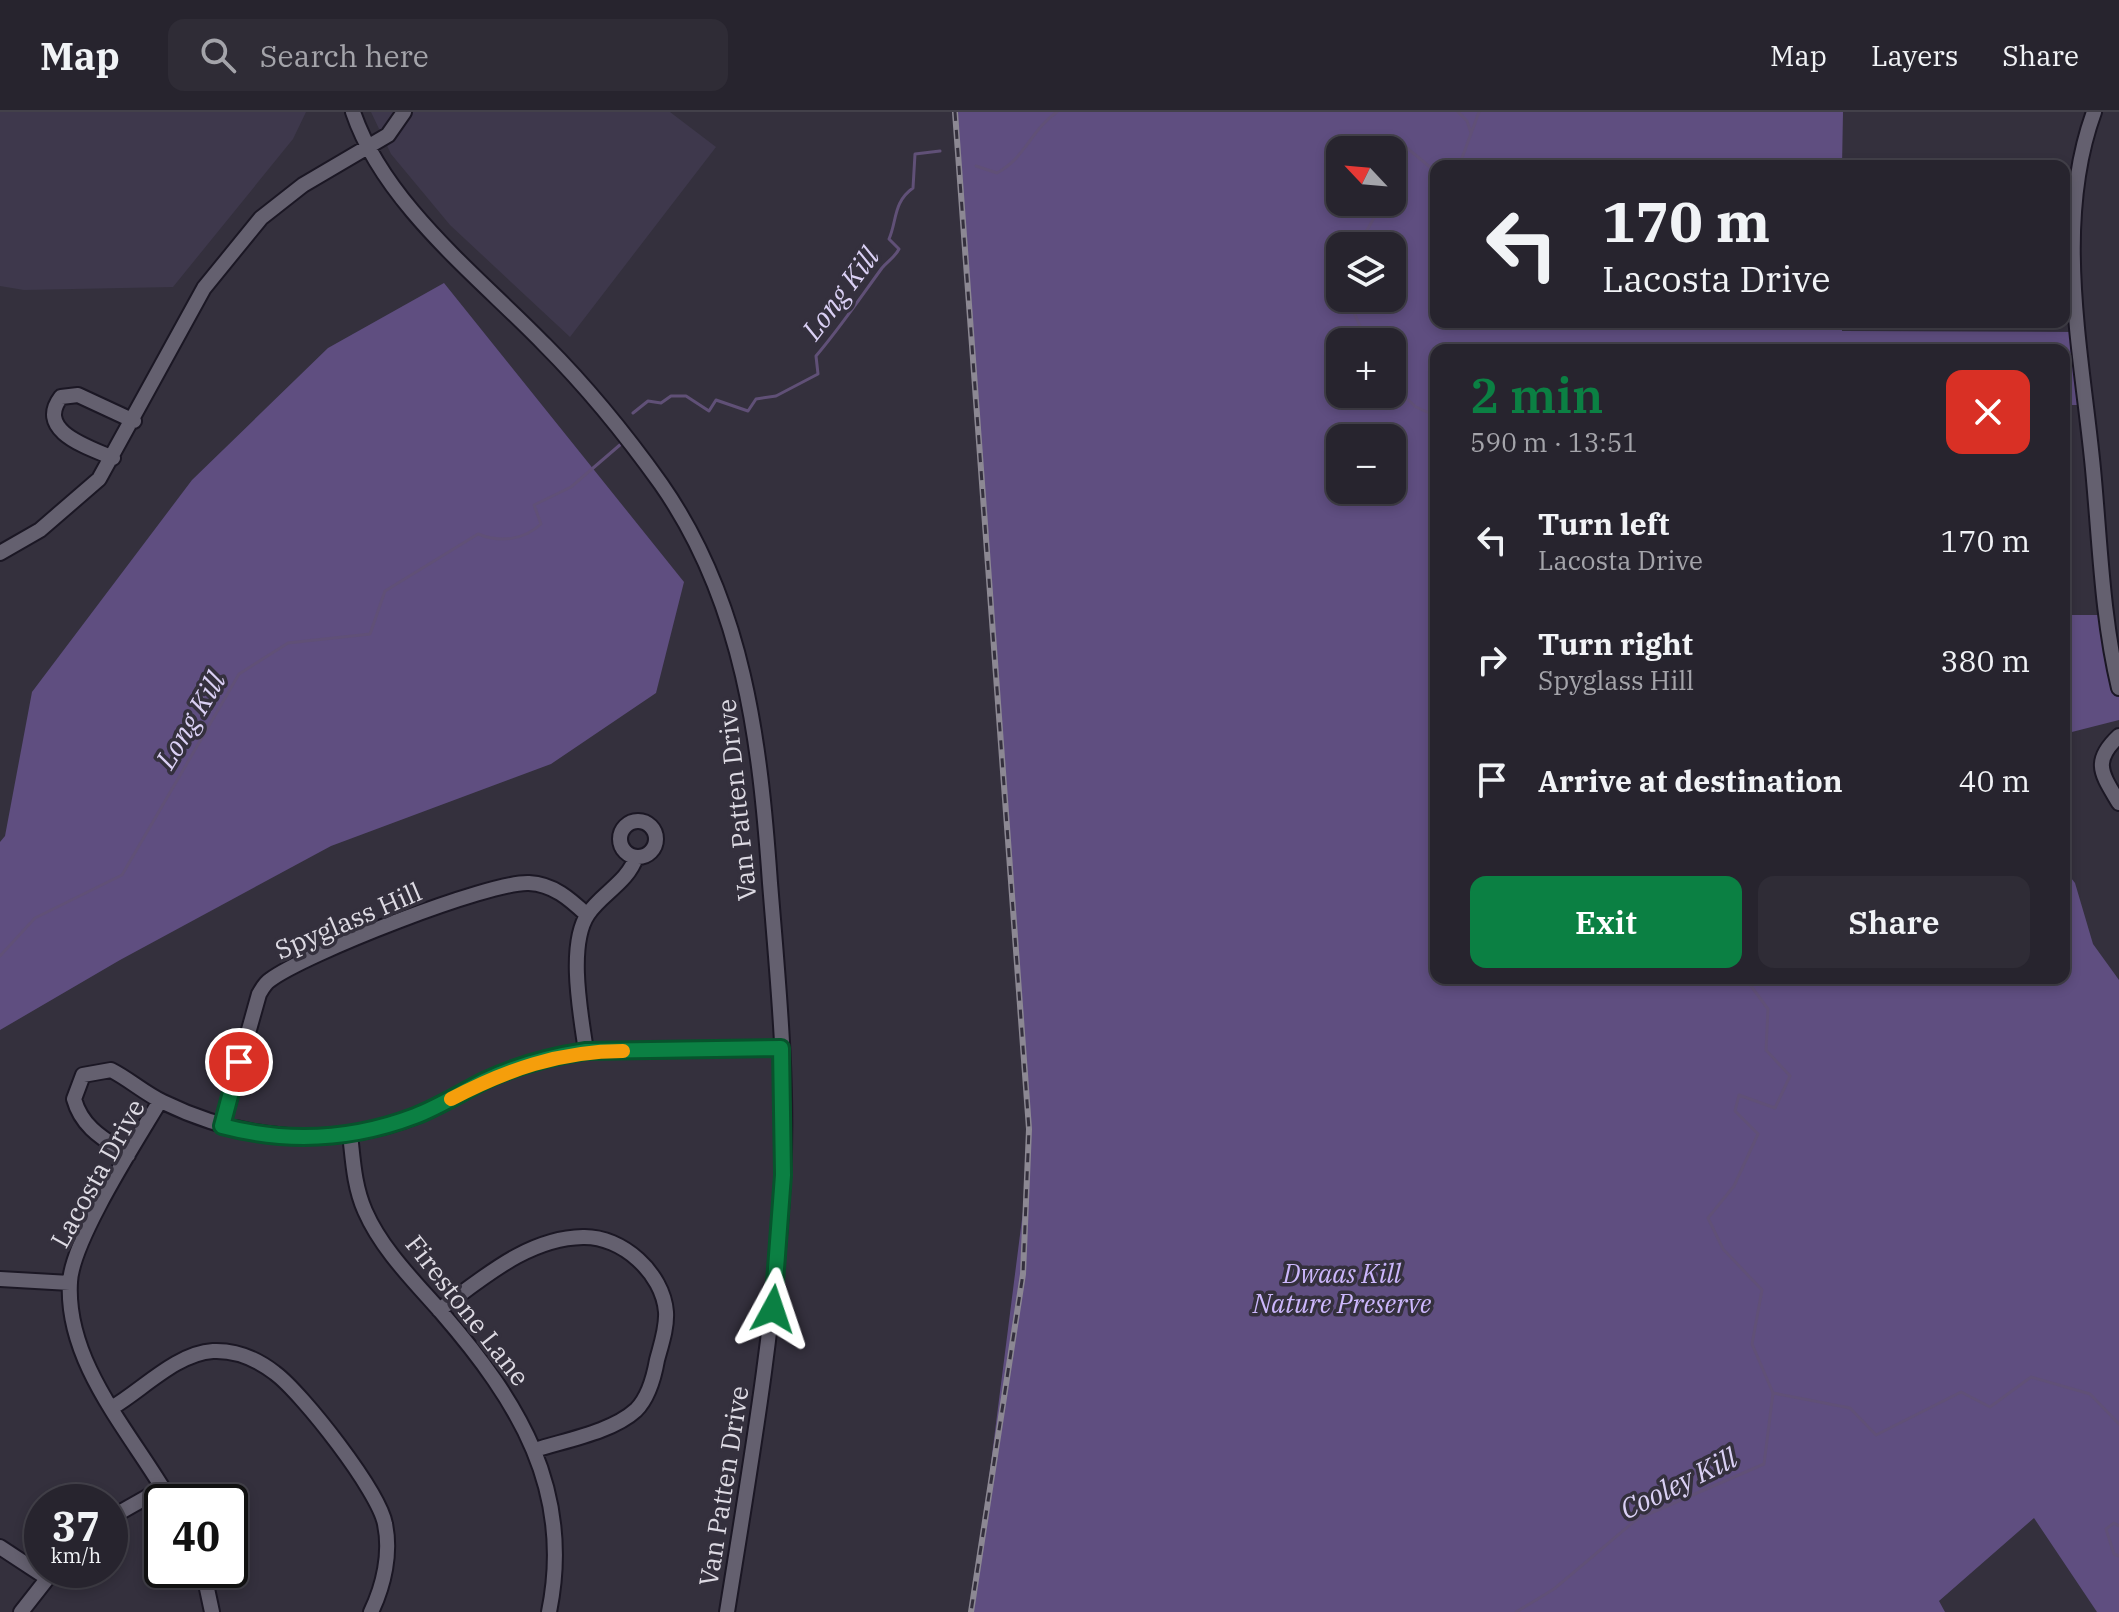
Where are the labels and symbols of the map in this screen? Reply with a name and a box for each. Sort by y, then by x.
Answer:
north arrow [1326,136,1406,216]
water label: Long Kill [793,238,888,348]
water label: Long Kill [146,664,234,776]
street label: Van Patten Drive [709,698,763,902]
street label: Spyglass Hill [270,874,426,966]
pin [205,1028,273,1096]
street label: Lacosta Drive [42,1093,152,1253]
street label: Firestone Lane [398,1228,538,1392]
park label: Dwaas Kill Nature Preserve [1252,1256,1432,1320]
position arrow [731,1267,815,1351]
street label: Van Patten Drive [690,1383,756,1589]
water label: Cooley Kill [1613,1438,1744,1527]
speed limit sign: 40 [144,1484,248,1588]

